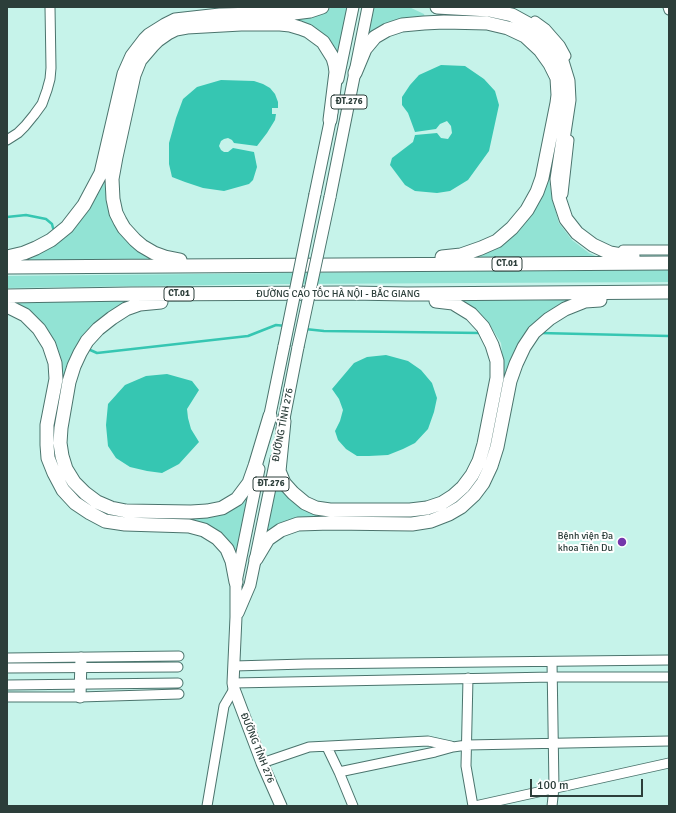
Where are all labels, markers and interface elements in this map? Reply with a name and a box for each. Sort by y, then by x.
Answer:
road number: ĐT.276 [331,95,367,109]
road number: CT.01 [492,257,522,271]
road number: CT.01 [164,287,194,301]
street label: ĐƯỜNG CAO TỐC HÀ NỘI - BẮC GIANG [256,288,420,300]
street label: ĐƯỜNG TỈNH 276 [270,387,296,463]
road number: ĐT.276 [253,477,289,491]
place label: Bệnh viện Đa khoa Tiên Du [557,530,613,554]
marker: Bệnh viện Đa khoa Tiên Du [616,536,628,548]
street label: ĐƯỜNG TỈNH 276 [237,711,277,785]
scale bar [532,771,645,797]
text: 100 m [537,778,569,793]

